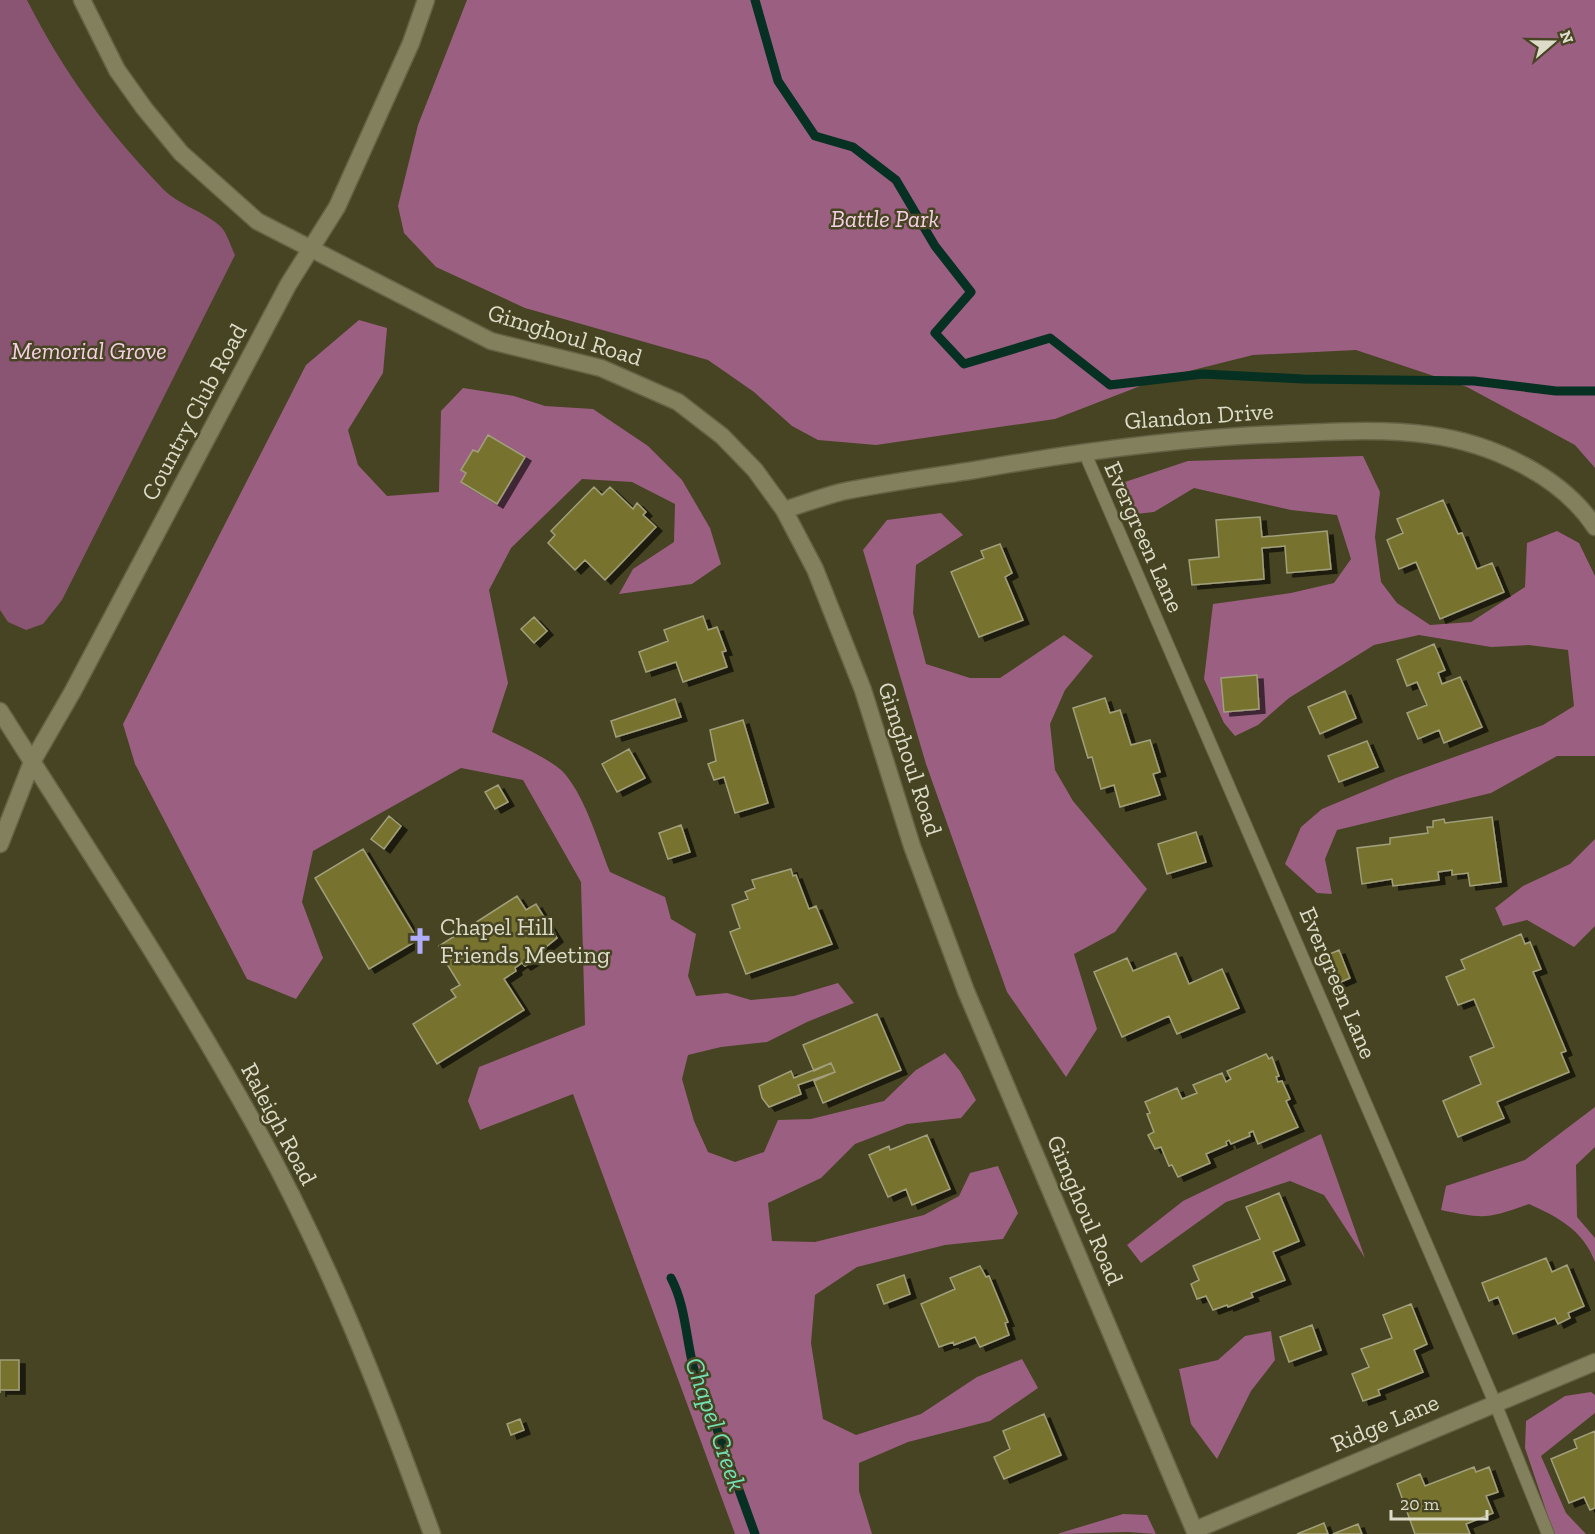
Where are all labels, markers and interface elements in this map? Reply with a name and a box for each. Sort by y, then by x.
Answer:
north arrow [1523,12,1583,72]
text: N [1556,28,1578,46]
park label: Battle Park [831,204,939,233]
street label: Gimghoul Road [484,297,646,372]
street label: Country Club Road [135,318,252,505]
park label: Memorial Grove [11,336,167,365]
street label: Glandon Drive [1123,396,1275,435]
street label: Evergreen Lane [1098,457,1191,617]
street label: Gimghoul Road [872,678,949,839]
street label: Evergreen Lane [1293,903,1383,1063]
place label: Chapel Hill Friends Meeting [440,912,610,969]
church icon: Chapel Hill Friends Meeting [405,926,435,956]
street label: Raleigh Road [235,1058,324,1190]
street label: Gimghoul Road [1041,1131,1130,1289]
water label: Chapel Creek [678,1353,754,1495]
street label: Ridge Lane [1327,1387,1443,1458]
scale bar [1391,1483,1487,1521]
text: 20 m [1400,1493,1440,1515]

